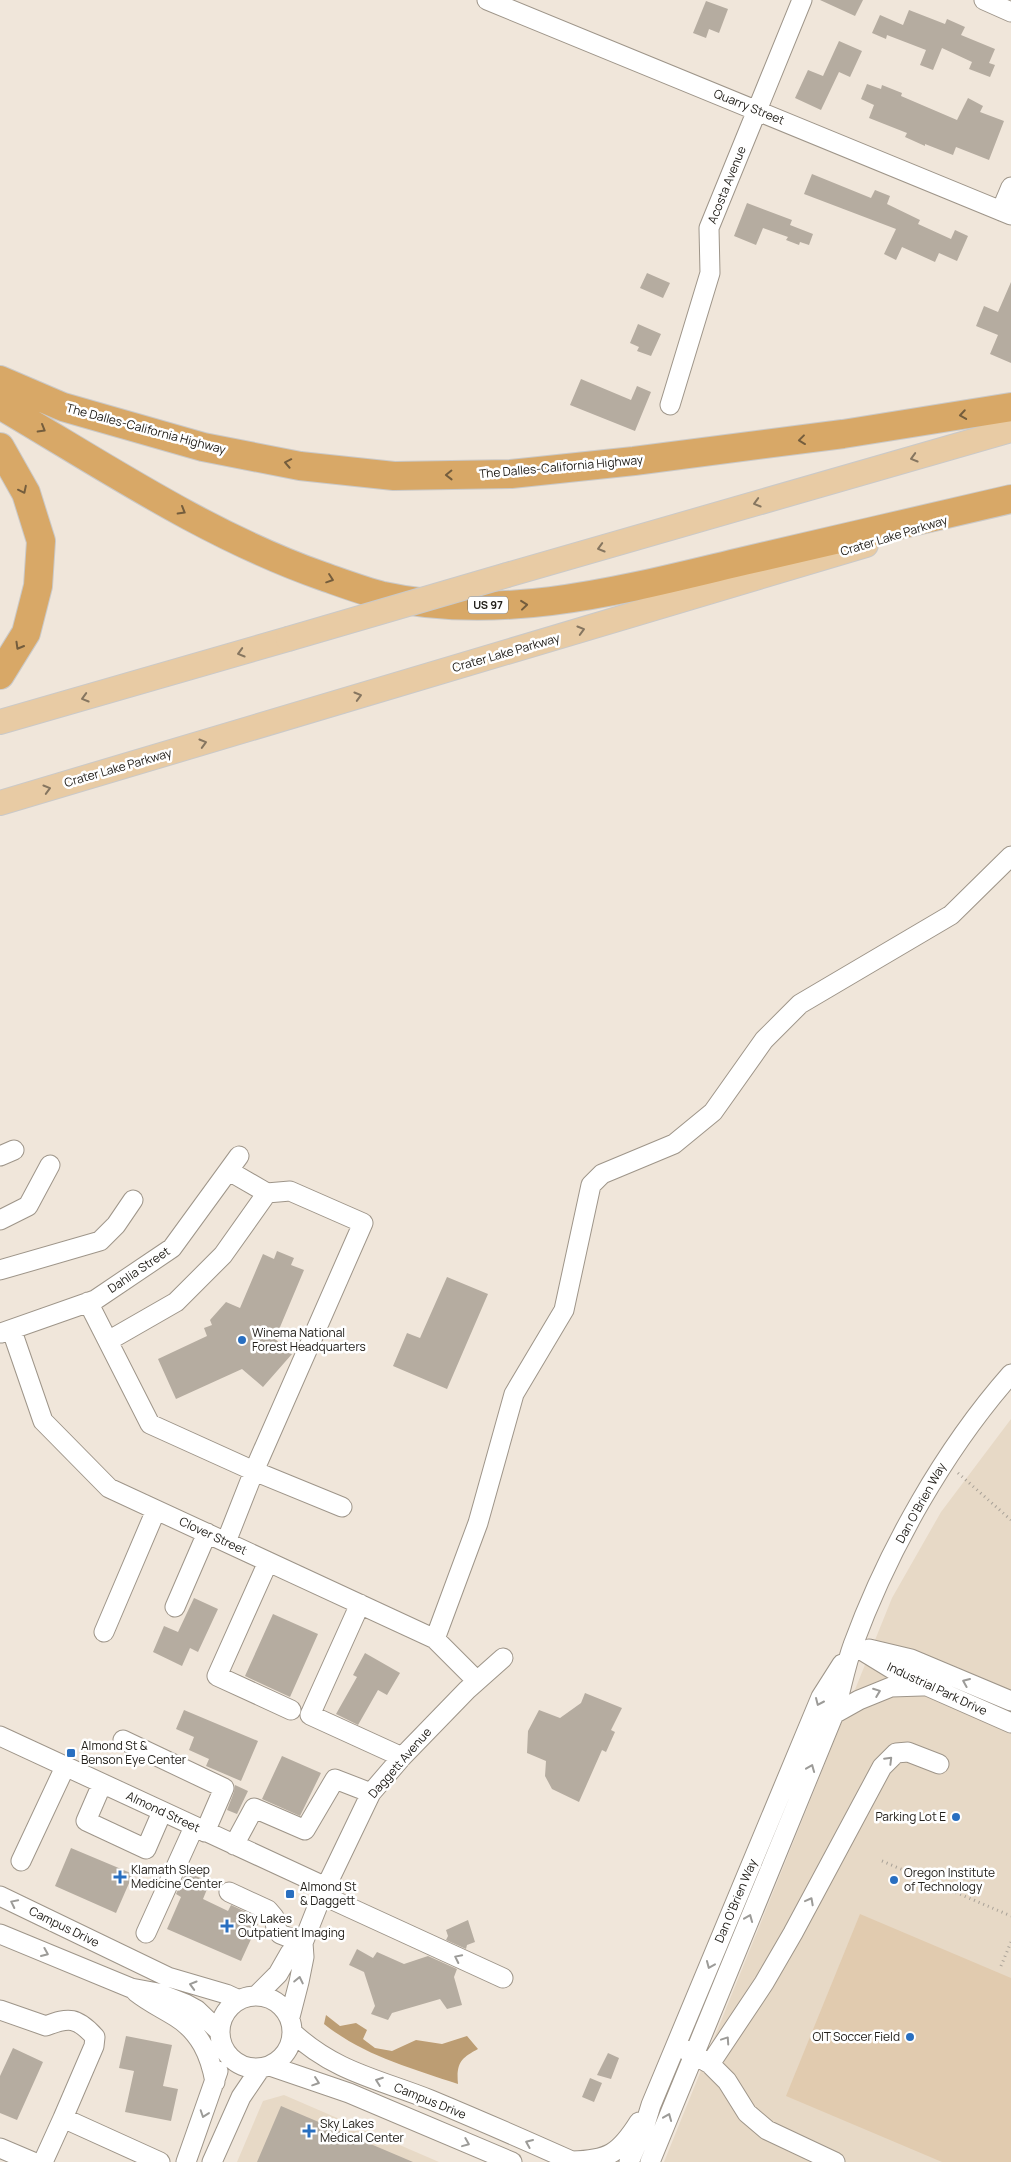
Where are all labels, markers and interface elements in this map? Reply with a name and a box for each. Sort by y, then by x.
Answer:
street label: Quarry Street [711,85,787,129]
street label: Acosta Avenue [703,143,750,226]
street label: The Dalles-California Highway [65,399,228,458]
one-way arrow [959,409,967,420]
one-way arrow [37,423,46,433]
one-way arrow [798,434,806,445]
street label: The Dalles-California Highway [478,451,644,482]
one-way arrow [910,452,918,462]
one-way arrow [283,459,292,469]
one-way arrow [445,470,453,480]
one-way arrow [17,485,28,494]
one-way arrow [754,497,762,507]
one-way arrow [177,505,186,515]
street label: Crater Lake Parkway [838,511,950,560]
one-way arrow [598,542,606,552]
one-way arrow [325,573,334,583]
road number: US 97 [468,596,508,614]
one-way arrow [520,600,528,611]
one-way arrow [577,626,585,636]
street label: Crater Lake Parkway [450,629,562,676]
one-way arrow [15,640,25,649]
one-way arrow [238,647,246,657]
one-way arrow [82,692,90,702]
one-way arrow [354,692,362,702]
one-way arrow [198,738,206,748]
street label: Crater Lake Parkway [62,744,174,791]
one-way arrow [42,784,50,794]
street label: Dahlia Street [104,1242,173,1297]
place label: Winema National Forest Headquarters [252,1324,366,1355]
marker: Winema National Forest Headquarters [236,1334,248,1346]
street label: Dan O'Brien Way [891,1459,950,1546]
street label: Clover Street [176,1512,250,1559]
street label: Industrial Park Drive [884,1658,990,1719]
one-way arrow [962,1677,971,1688]
one-way arrow [873,1688,881,1698]
one-way arrow [815,1697,826,1706]
street label: Daggett Avenue [364,1724,435,1802]
place label: Almond St & Benson Eye Center [81,1737,187,1768]
marker: Almond St & Benson Eye Center [65,1747,77,1759]
one-way arrow [883,1757,892,1766]
one-way arrow [806,1764,816,1772]
street label: Almond Street [124,1787,203,1836]
place label: Parking Lot E [875,1808,946,1825]
marker: Parking Lot E [950,1811,962,1823]
street label: Dan O'Brien Way [710,1856,761,1945]
place label: Klamath Sleep Medicine Center [131,1861,223,1892]
place label: Oregon Institute of Technology [904,1864,995,1895]
marker: Klamath Sleep Medicine Center [113,1870,127,1884]
marker: Oregon Institute of Technology [888,1874,900,1886]
place label: Almond St & Daggett [300,1878,357,1909]
marker: Almond St & Daggett [284,1888,296,1900]
one-way arrow [804,1898,814,1907]
one-way arrow [10,1899,19,1909]
street label: Campus Drive [26,1902,102,1951]
place label: Sky Lakes Outpatient Imaging [238,1910,345,1941]
one-way arrow [743,1914,754,1923]
marker: Sky Lakes Outpatient Imaging [220,1919,234,1933]
one-way arrow [40,1947,49,1957]
one-way arrow [455,1954,464,1964]
one-way arrow [705,1960,716,1969]
one-way arrow [293,1976,304,1985]
one-way arrow [189,1980,198,1991]
place label: OIT Soccer Field [812,2028,900,2045]
marker: OIT Soccer Field [904,2031,916,2043]
one-way arrow [719,2036,729,2045]
one-way arrow [311,2076,319,2086]
one-way arrow [375,2077,384,2087]
street label: Campus Drive [392,2078,469,2123]
one-way arrow [200,2109,210,2118]
one-way arrow [662,2113,672,2122]
place label: Sky Lakes Medical Center [320,2115,405,2146]
marker: Sky Lakes Medical Center [302,2124,316,2138]
one-way arrow [461,2137,470,2147]
one-way arrow [525,2138,534,2149]

